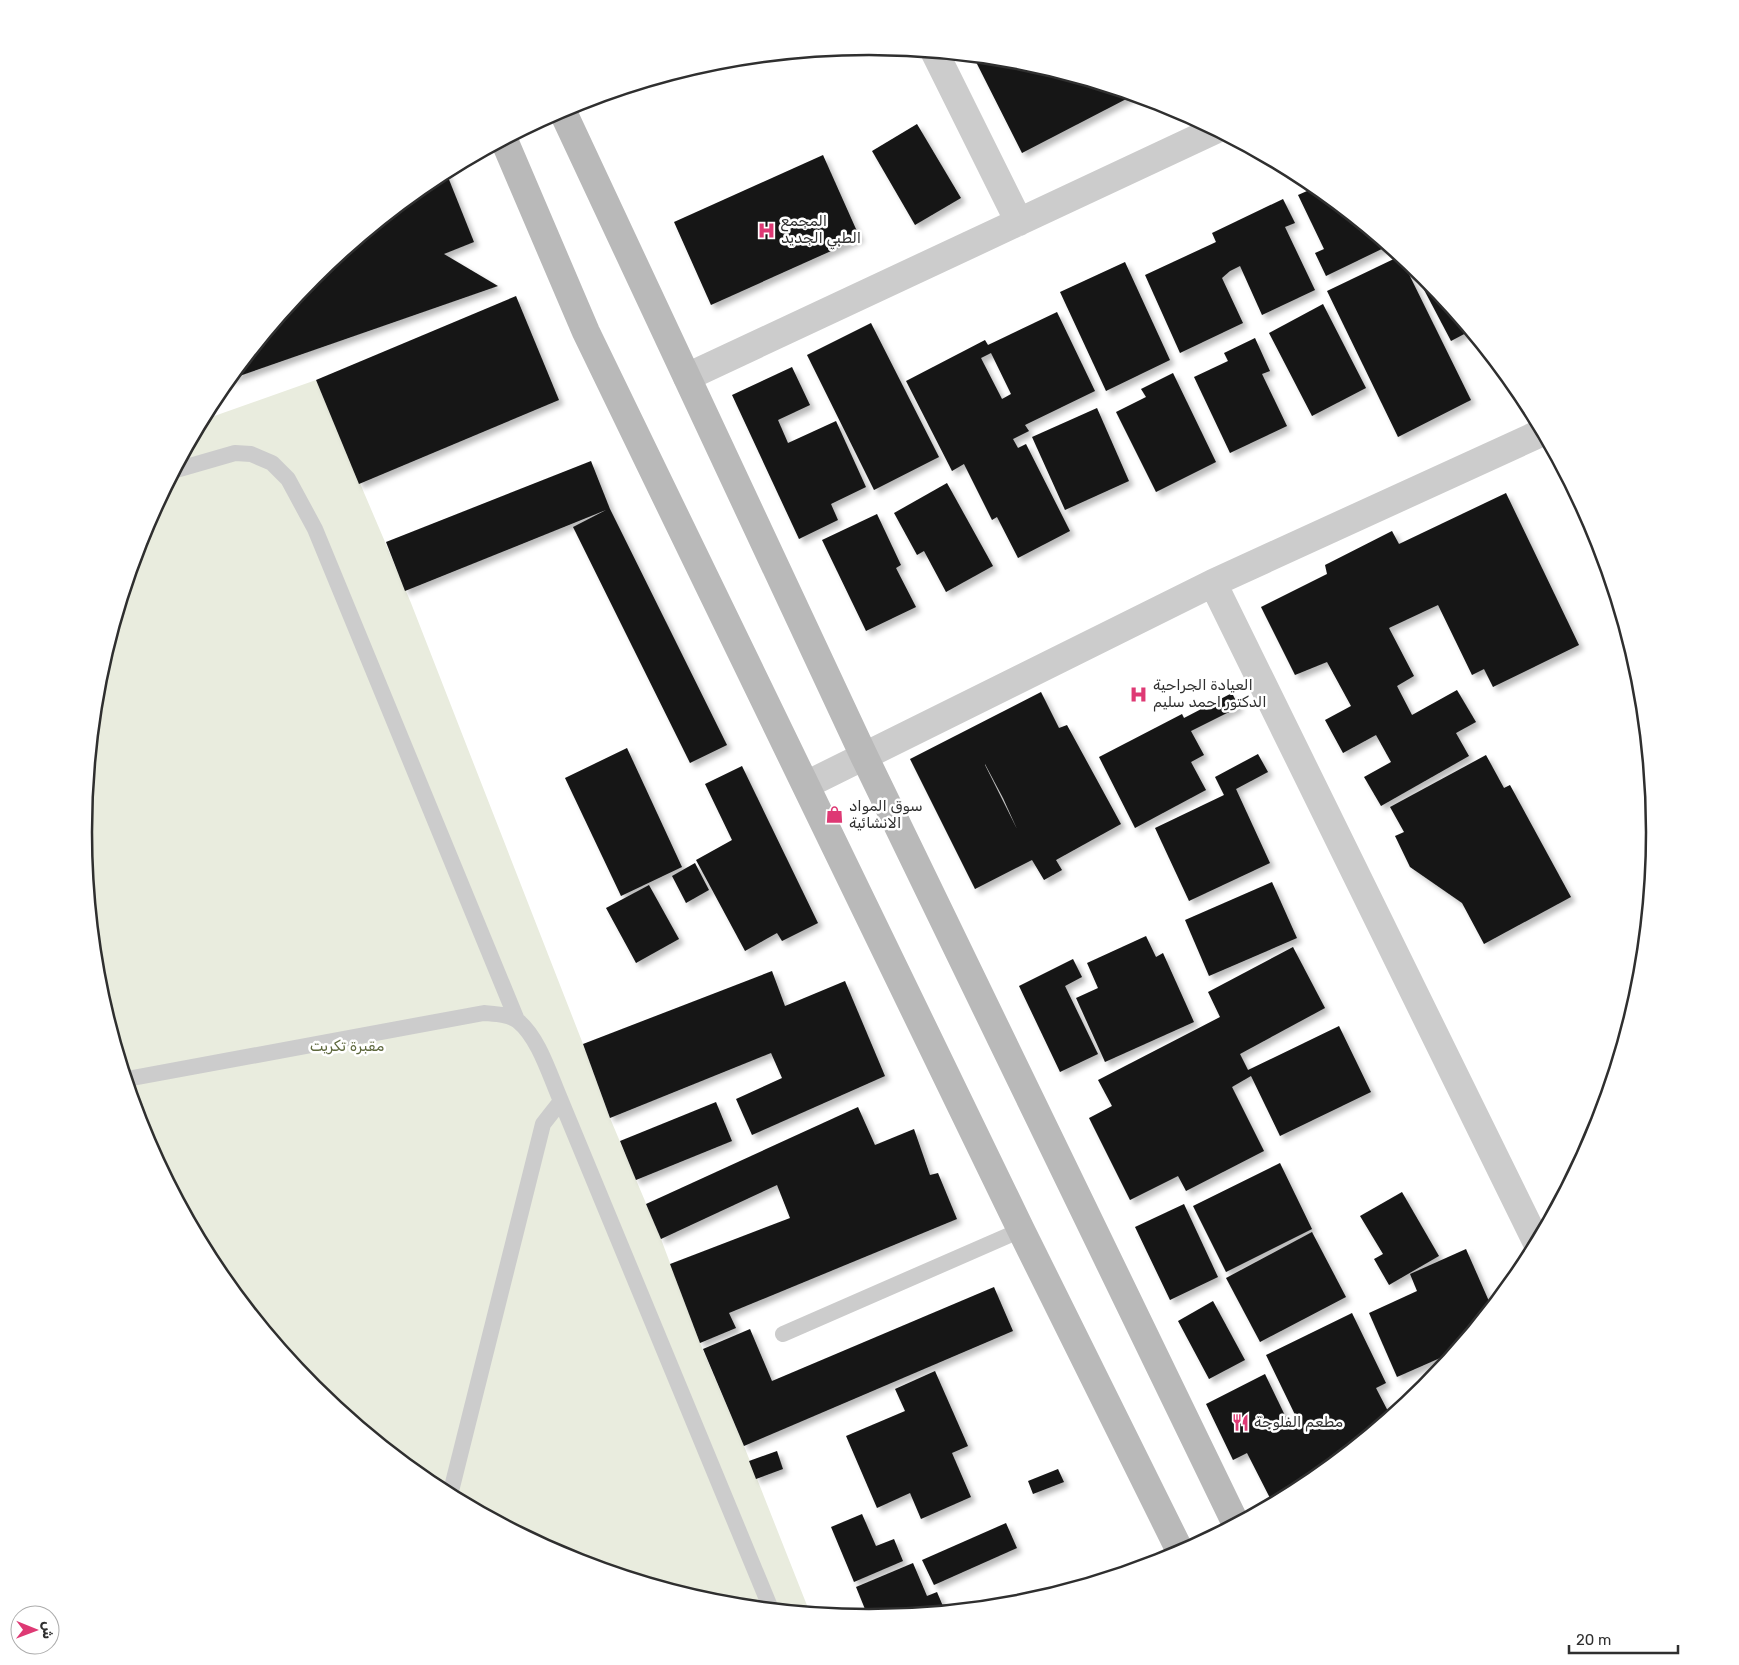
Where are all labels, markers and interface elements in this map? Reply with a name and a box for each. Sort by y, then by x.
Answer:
place label: المجمع الطبي الجديد [781,212,861,250]
hospital icon: المجمع الطبي الجديد [757,220,777,240]
place label: العيادة الجراحية الدكتور احمد سليم [1153,676,1267,712]
hospital icon: العيادة الجراحية الدكتور احمد سليم [1129,684,1149,704]
place label: سوق المواد الانشائية [849,797,923,832]
shop icon: سوق المواد الانشائية [825,805,845,825]
park label: مقبرة تكريت [310,1037,384,1055]
restaurant icon: مطعم الفلوجة [1230,1412,1250,1432]
place label: مطعم الفلوجة [1254,1413,1343,1432]
north arrow [10,1605,60,1655]
text: ش [39,1621,56,1639]
scale bar [1569,1622,1678,1654]
text: 20 m [1576,1631,1611,1649]

